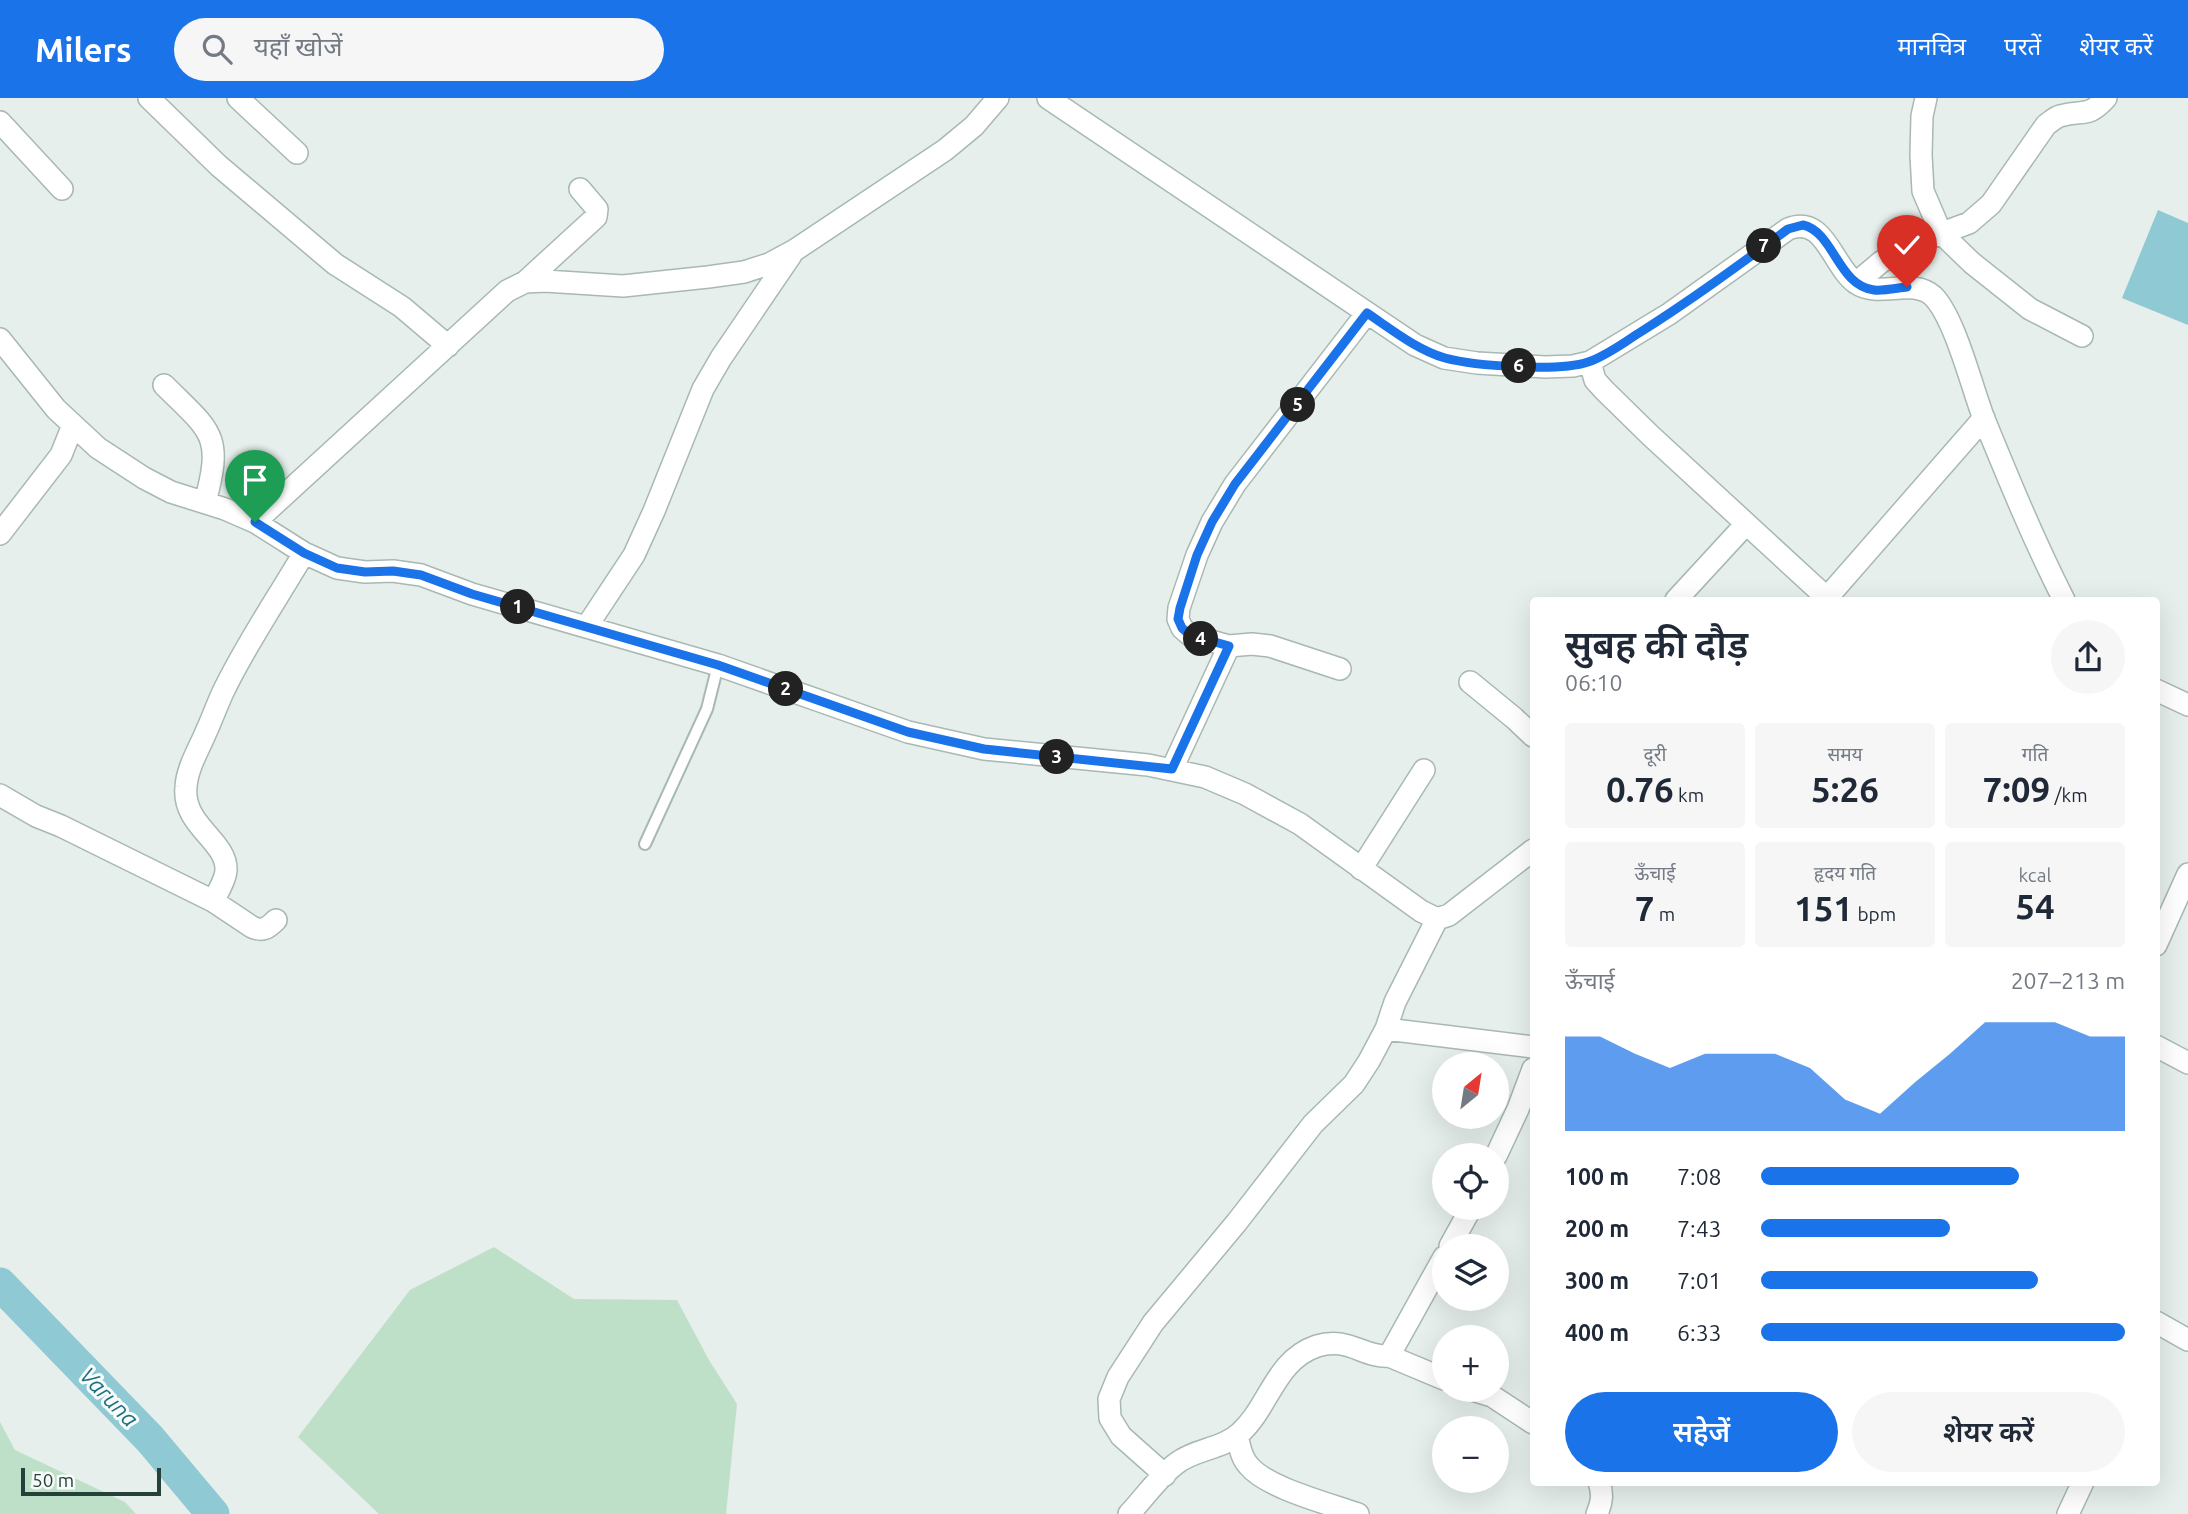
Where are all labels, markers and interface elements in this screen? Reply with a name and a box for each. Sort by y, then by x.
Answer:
search box [174,18,664,81]
icon: search [198,30,236,68]
text: Milers [35,31,132,68]
text: यहाँ खोजें [254,32,343,61]
text: मानचित्र [1897,33,1966,60]
text: परतें [2004,33,2041,60]
text: शेयर करें [2079,33,2153,60]
pin [1877,215,1937,287]
icon: check [1888,226,1926,264]
pin: 7 [1746,228,1782,264]
text: 7 [1758,234,1769,256]
pin: 6 [1502,348,1536,384]
text: 6 [1513,354,1524,376]
pin: 5 [1280,388,1316,422]
text: 5 [1292,393,1303,415]
pin [225,450,285,522]
icon: arrive [236,461,274,499]
pin: 1 [500,589,536,624]
text: 1 [512,595,523,617]
button: share [2051,620,2125,694]
pin: 4 [1184,622,1218,656]
text: सुबह की दौड़ [1565,623,1748,665]
text: 4 [1195,627,1206,649]
text: 06:10 [1565,670,1623,695]
pin: 2 [768,672,804,706]
text: 2 [780,677,791,699]
pin: 3 [1040,740,1074,774]
text: दूरी [1644,743,1666,765]
text: समय [1827,743,1863,765]
text: गति [2022,743,2048,765]
text: 3 [1051,745,1062,767]
text: 0.76 [1606,769,1674,809]
text: 5:26 [1811,769,1879,809]
text: 7:09 [1982,769,2050,809]
text: km [1674,784,1704,806]
text: /km [2050,784,2088,806]
text: ऊँचाई [1634,862,1676,884]
text: हृदय गति [1814,862,1876,884]
text: kcal [2019,864,2051,886]
text: 54 [2015,886,2055,926]
text: 7 [1635,888,1655,928]
text: 151 [1794,888,1853,928]
text: m [1655,903,1675,925]
text: bpm [1853,903,1896,925]
text: ऊँचाई [1565,968,1615,993]
text: 207–213 m [2011,968,2125,993]
north arrow [1432,1052,1508,1129]
map controls [1432,1052,1509,1493]
button: locate [1432,1143,1509,1220]
text: 100 m [1565,1164,1629,1189]
text: 7:08 [1677,1164,1722,1189]
text: 200 m [1565,1216,1629,1241]
text: 7:43 [1677,1216,1722,1241]
button: layers [1432,1234,1509,1311]
text: 300 m [1565,1268,1629,1293]
text: 7:01 [1677,1268,1722,1293]
text: 400 m [1565,1320,1629,1345]
text: 6:33 [1677,1320,1722,1345]
button: + [1432,1325,1509,1402]
water label: Varuna [75,1362,143,1431]
button: सहेजें [1565,1392,1838,1472]
button: शेयर करें [1852,1392,2125,1472]
button: − [1432,1416,1509,1493]
scale bar [21,1465,161,1497]
text: 50 m [32,1469,74,1491]

